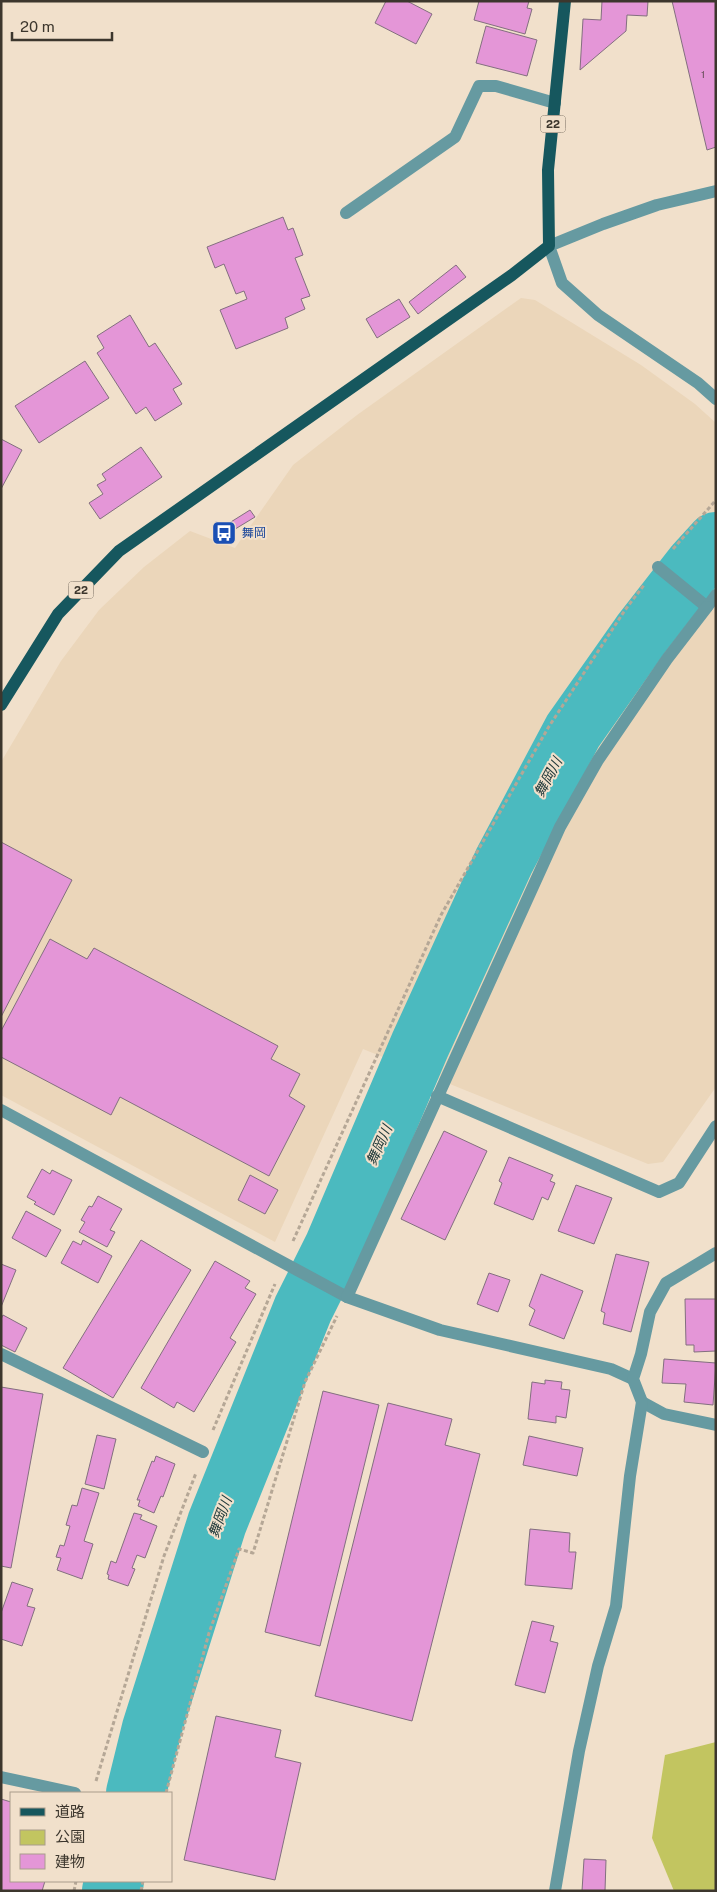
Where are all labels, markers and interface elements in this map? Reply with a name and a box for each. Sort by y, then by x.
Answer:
scale bar [12,10,112,42]
text: 20 m [20,18,55,35]
house number: 1 [701,68,705,80]
road number: 22 [540,116,566,132]
bus stop icon: 舞岡 [211,520,237,546]
place label: 舞岡 [242,526,266,540]
road number: 22 [68,582,94,598]
water label: 舞岡川 [531,753,566,799]
water label: 舞岡川 [363,1121,396,1167]
water label: 舞岡川 [205,1493,235,1539]
legend [10,1792,172,1882]
text: 道路 [55,1803,85,1820]
text: 公園 [55,1828,85,1845]
text: 建物 [55,1853,85,1870]

